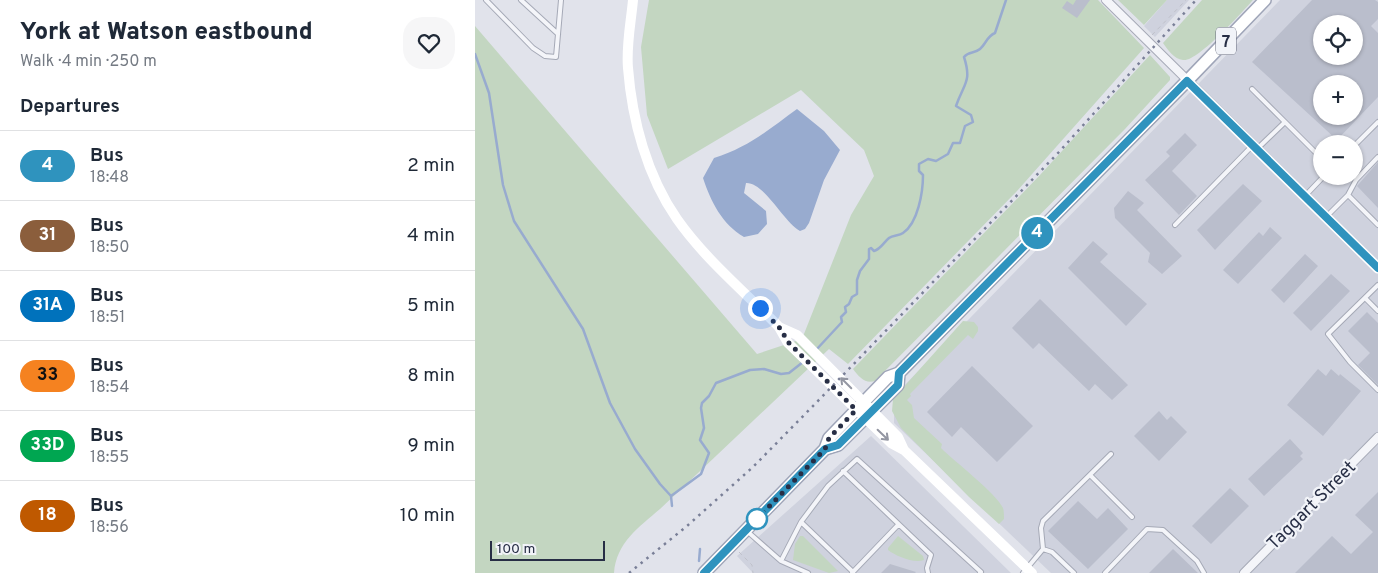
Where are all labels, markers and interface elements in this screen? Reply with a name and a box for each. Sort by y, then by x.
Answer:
map controls [1313,15,1363,185]
button: locate [1313,15,1363,65]
button: heart [403,17,455,69]
text: York at Watson eastbound [20,18,313,48]
road number: 7 [1216,27,1236,54]
text: Walk · 4 min · 250 m [20,52,157,72]
button: + [1313,75,1363,125]
text: Departures [20,95,120,119]
button: − [1313,135,1363,185]
text: Bus [90,144,124,168]
text: 4 [42,154,53,177]
text: 2 min [407,154,455,178]
text: 18:48 [90,168,129,188]
text: Bus [90,214,124,238]
line badge: 4 [1021,217,1053,249]
text: 4 [1031,221,1043,244]
text: 31 [39,224,56,247]
text: 4 min [407,224,455,248]
text: 18:50 [90,238,130,258]
text: Bus [90,284,124,308]
text: 31A [32,294,63,317]
text: 5 min [407,294,455,318]
your location [748,296,773,321]
text: 18:51 [90,308,125,328]
text: Bus [90,354,124,378]
text: 33 [37,364,58,387]
text: 8 min [407,364,455,388]
one-way arrow [840,377,852,389]
text: 18:54 [90,378,130,398]
text: Bus [90,424,124,448]
one-way arrow [877,429,889,441]
text: 33D [30,434,65,457]
text: 9 min [408,434,455,458]
text: 18:55 [90,448,129,468]
street label: Taggart Street [1263,457,1362,556]
text: Bus [90,494,124,518]
text: 18 [38,504,57,527]
text: 10 min [400,504,455,528]
unlabelled marker [746,508,768,530]
text: 18:56 [90,518,129,538]
scale bar [490,538,605,561]
text: 100 m [497,541,535,558]

